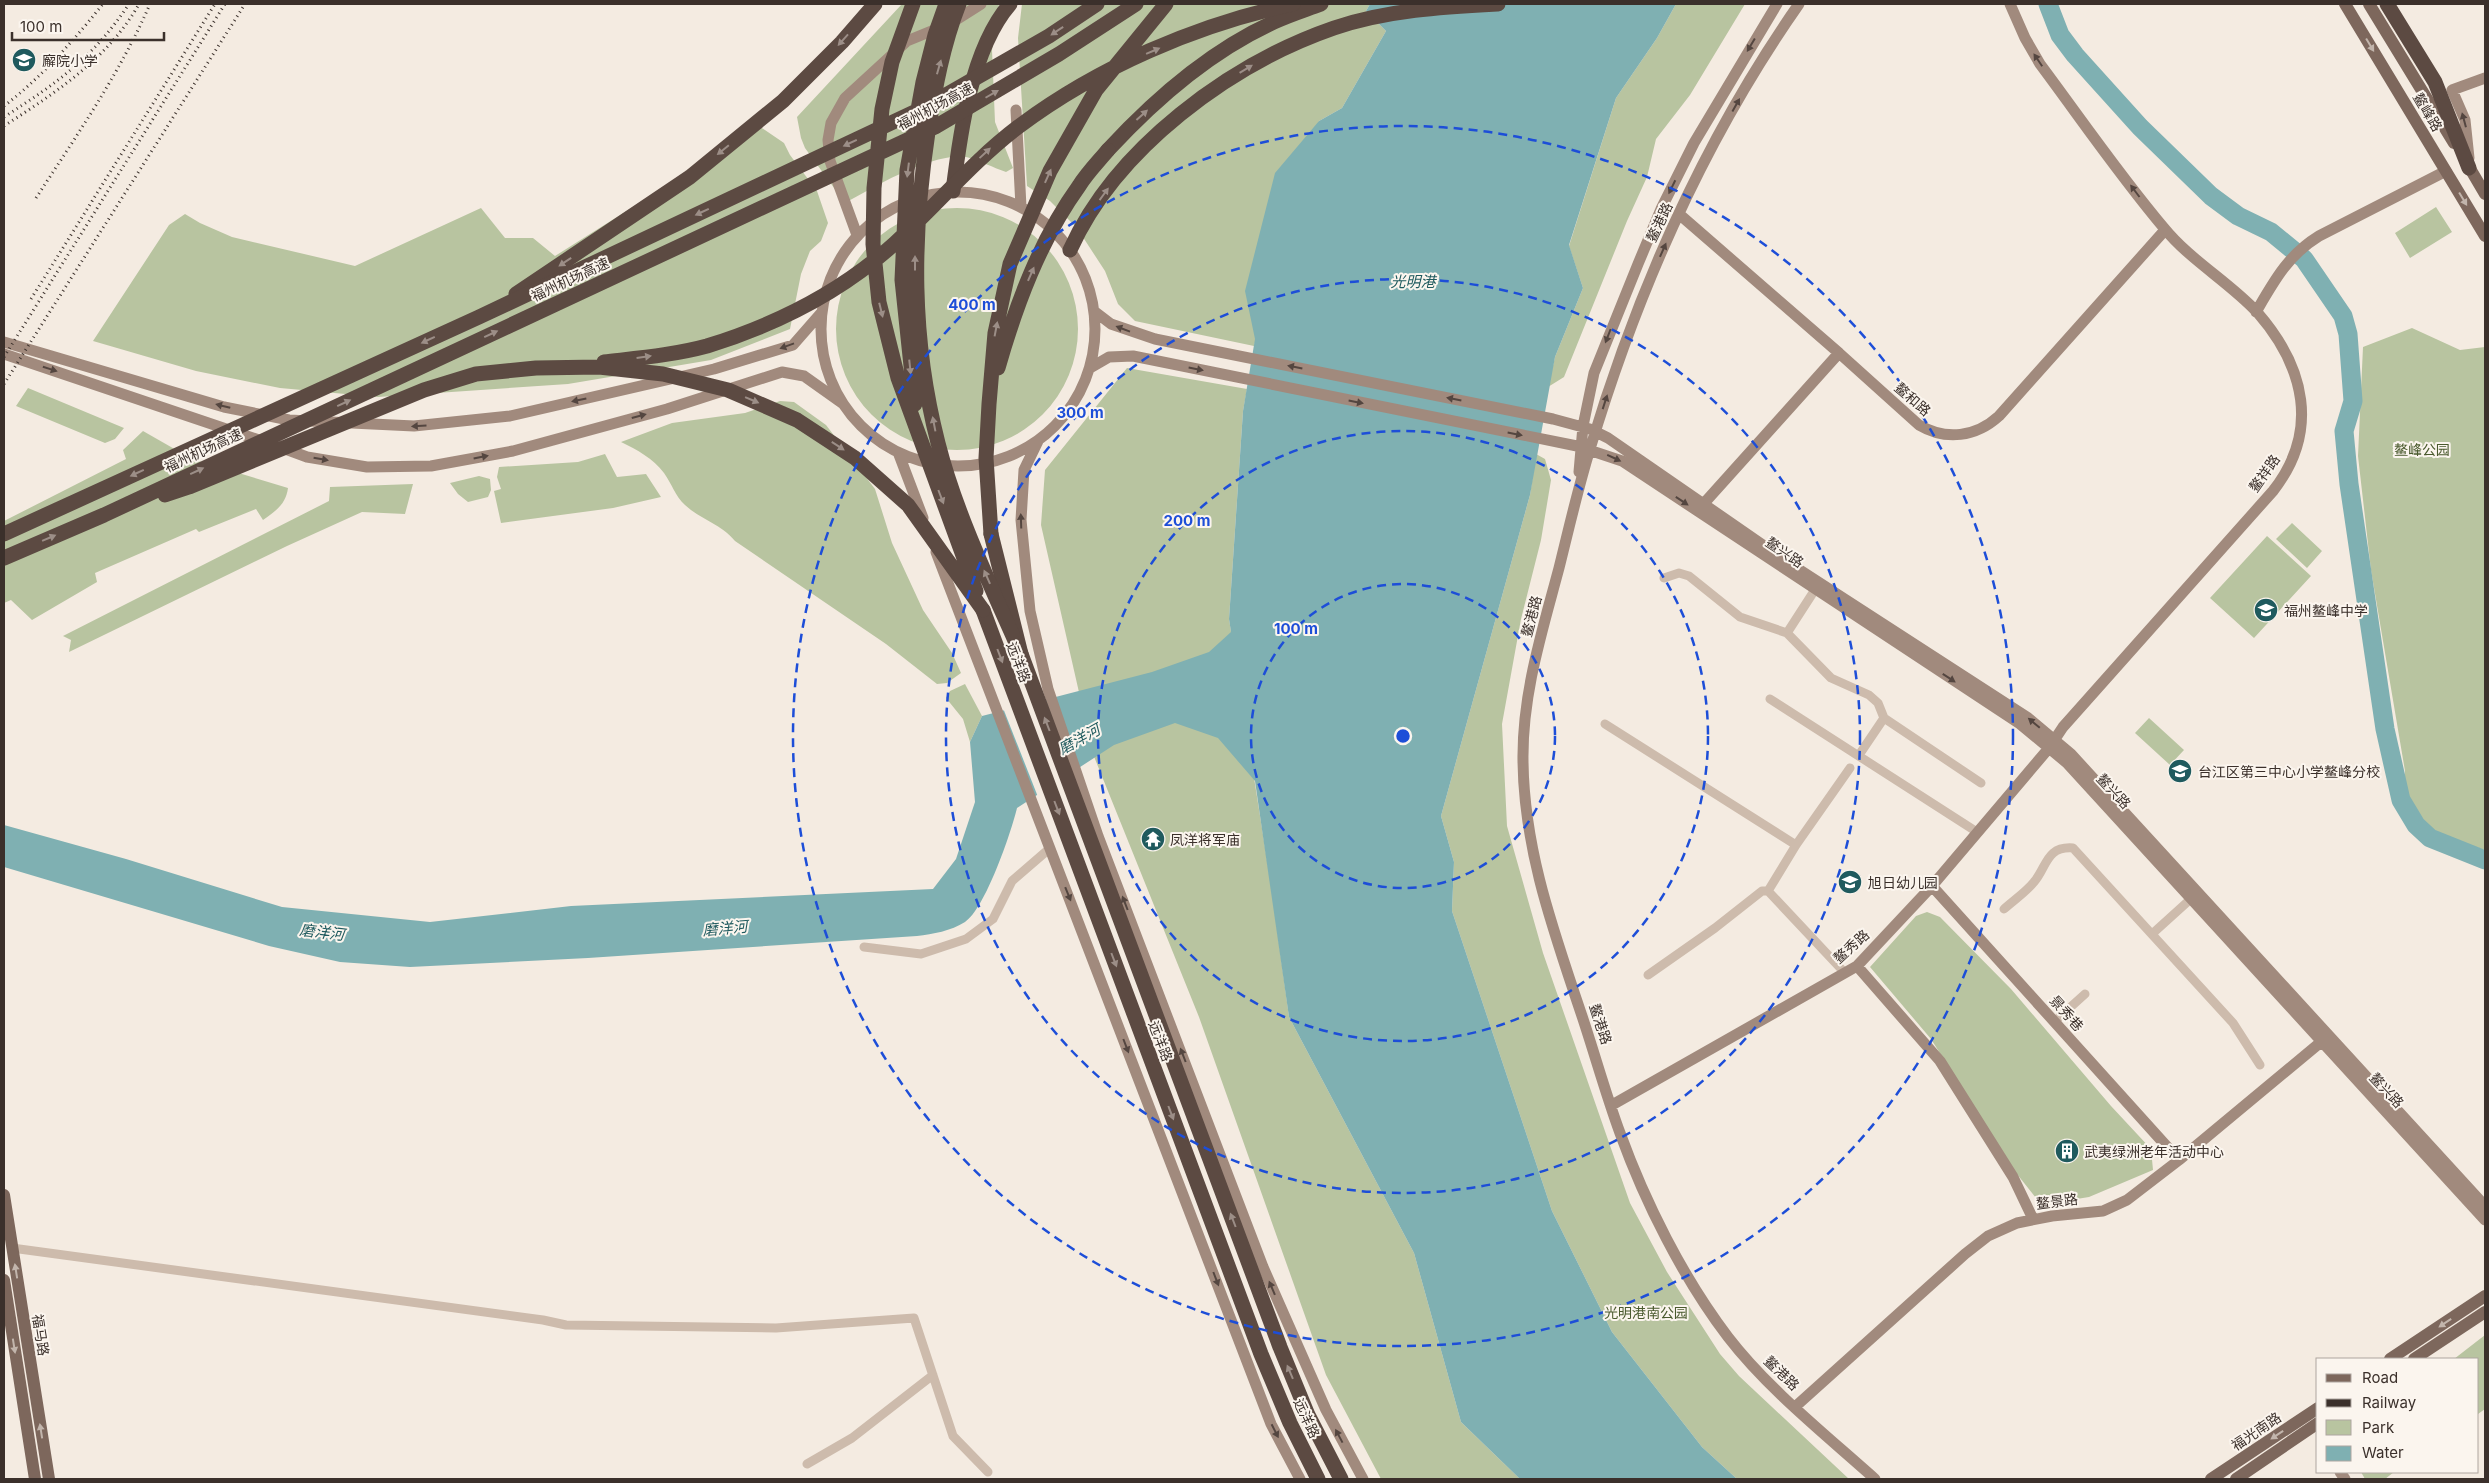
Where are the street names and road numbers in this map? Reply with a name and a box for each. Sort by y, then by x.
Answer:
street label: 福州机场高速 [894,79,976,133]
street label: 鳌峰路 [2410,90,2446,134]
street label: 鳌港路 [1642,199,1676,245]
street label: 福州机场高速 [528,254,612,304]
street label: 鳌和路 [1892,379,1934,419]
street label: 福州机场高速 [161,425,245,475]
street label: 鳌祥路 [2245,451,2283,495]
street label: 鳌兴路 [1763,533,1807,571]
street label: 鳌港路 [1517,594,1545,638]
street label: 远洋路 [1004,639,1034,685]
street label: 鳌兴路 [2093,770,2135,812]
street label: 鳌秀路 [1830,926,1872,966]
street label: 景秀巷 [2047,992,2087,1034]
street label: 鳌港路 [1586,1001,1616,1047]
street label: 远洋路 [1146,1018,1176,1064]
street label: 鳌兴路 [2366,1069,2408,1111]
street label: 鳌景路 [2035,1190,2079,1212]
street label: 福马路 [29,1313,53,1357]
street label: 鳌港路 [1761,1352,1803,1394]
street label: 远洋路 [1290,1395,1324,1441]
street label: 福光南路 [2228,1408,2284,1454]

